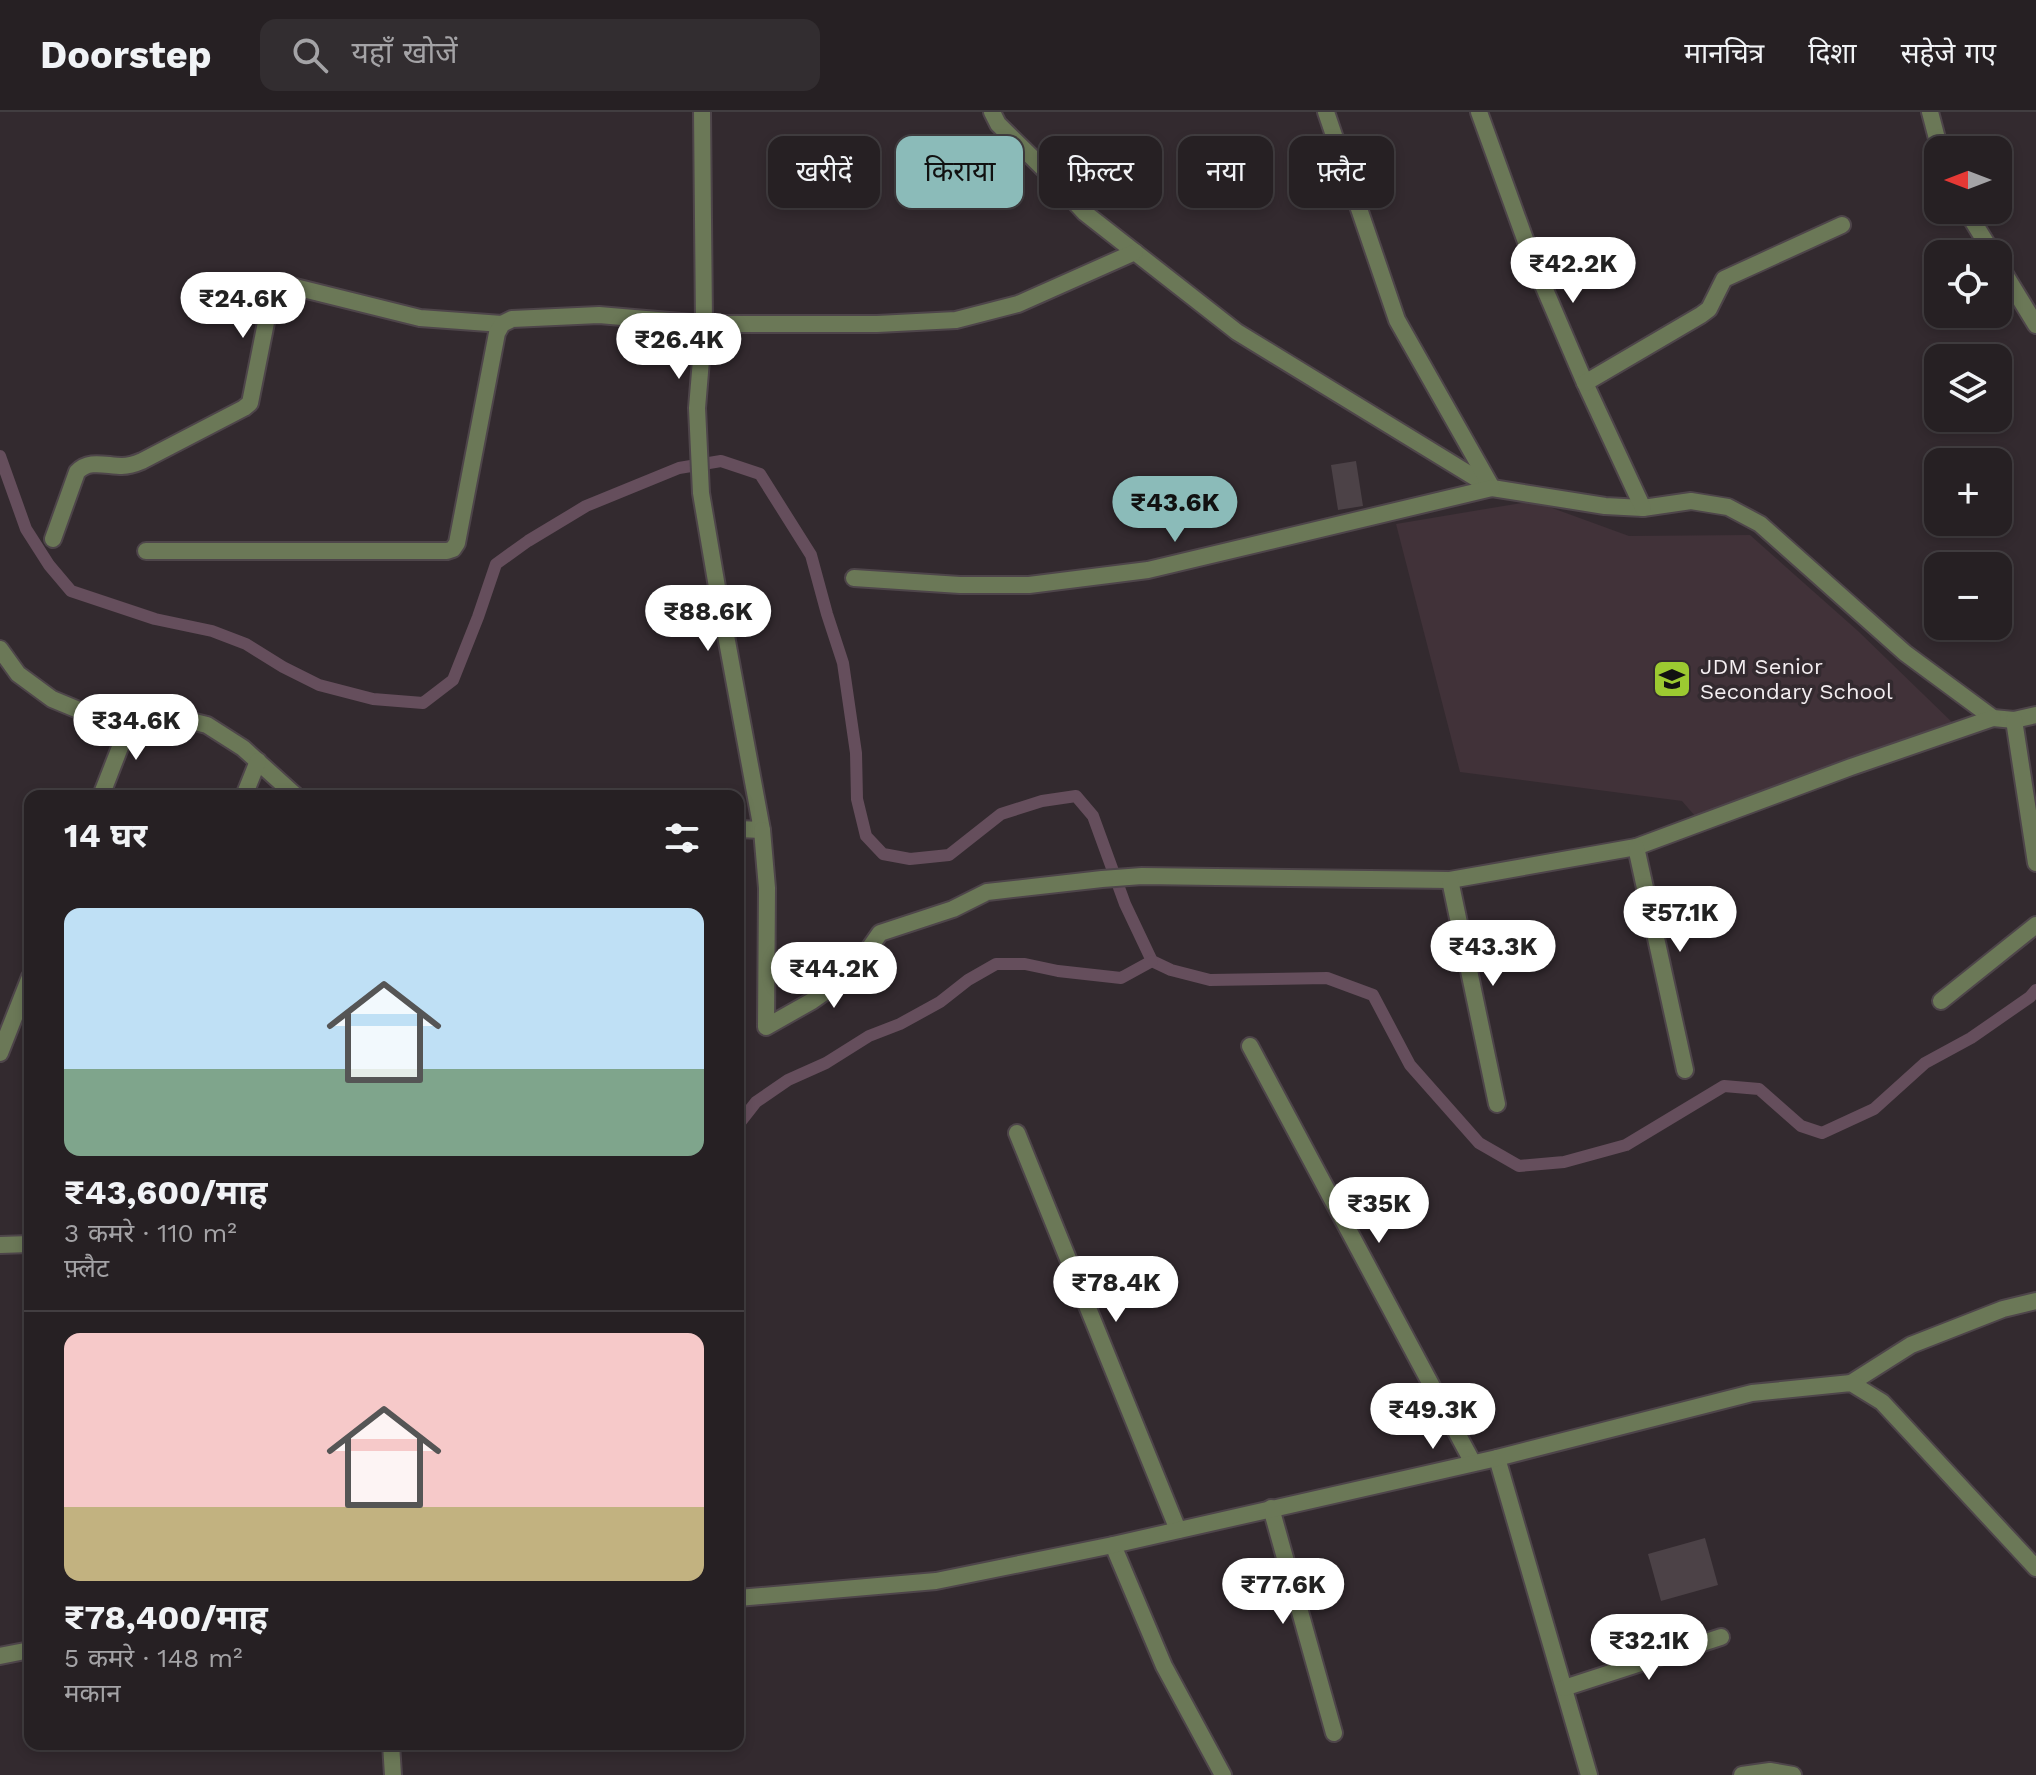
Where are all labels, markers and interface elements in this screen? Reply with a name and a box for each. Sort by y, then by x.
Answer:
search box [260,19,820,91]
text: Doorstep [40,33,212,77]
icon: search [288,33,332,77]
text: यहाँ खोजें [352,35,457,70]
text: मानचित्र [1684,37,1764,70]
text: दिशा [1808,37,1857,70]
text: सहेजे गए [1901,37,1996,70]
chip: खरीदें [768,136,880,208]
chip: किराया [896,136,1023,208]
chip: फ़िल्टर [1039,136,1162,208]
chip: नया [1178,136,1273,208]
chip: फ़्लैट [1289,136,1394,208]
north arrow [1924,136,2012,224]
map controls [1924,136,2012,640]
pin: ₹42.2K [1508,237,1638,305]
button: locate [1924,240,2012,328]
text: ₹42.2K [1529,248,1617,278]
pin: ₹24.6K [178,272,308,340]
text: ₹24.6K [199,283,287,313]
pin: ₹26.4K [614,313,744,381]
text: ₹26.4K [634,324,724,354]
button: layers [1924,344,2012,432]
button: + [1924,448,2012,536]
pin: ₹43.6K [1110,476,1240,544]
text: ₹43.6K [1130,487,1220,517]
button: − [1924,552,2012,640]
pin: ₹88.6K [643,585,773,653]
text: ₹88.6K [663,596,753,626]
place label: JDM Senior Secondary School [1700,654,1893,704]
school or university icon: JDM Senior Secondary School [1651,658,1693,700]
pin: ₹34.6K [71,694,201,762]
text: ₹34.6K [91,705,181,735]
text: 14 घर [64,815,147,855]
icon: filters [660,816,704,860]
pin: ₹57.1K [1615,886,1745,954]
text: ₹57.1K [1642,897,1718,927]
pin: ₹43.3K [1428,920,1558,988]
text: ₹43.3K [1449,931,1537,961]
pin: ₹44.2K [769,942,899,1010]
text: ₹44.2K [789,953,879,983]
icon: home [312,960,456,1104]
text: ₹43,600/माह [64,1172,267,1212]
pin: ₹35K [1332,1177,1426,1245]
text: ₹35K [1347,1188,1411,1218]
text: 3 कमरे · 110 m² [64,1218,237,1248]
text: फ़्लैट [64,1253,109,1283]
pin: ₹78.4K [1051,1256,1181,1324]
text: ₹78.4K [1071,1267,1161,1297]
pin: ₹49.3K [1368,1383,1498,1451]
icon: home [312,1385,456,1529]
text: ₹49.3K [1388,1394,1478,1424]
pin: ₹77.6K [1218,1558,1348,1626]
text: ₹77.6K [1240,1569,1326,1599]
text: ₹78,400/माह [64,1597,268,1637]
pin: ₹32.1K [1584,1614,1714,1682]
text: ₹32.1K [1609,1625,1689,1655]
text: 5 कमरे · 148 m² [64,1643,242,1673]
text: मकान [64,1678,121,1708]

